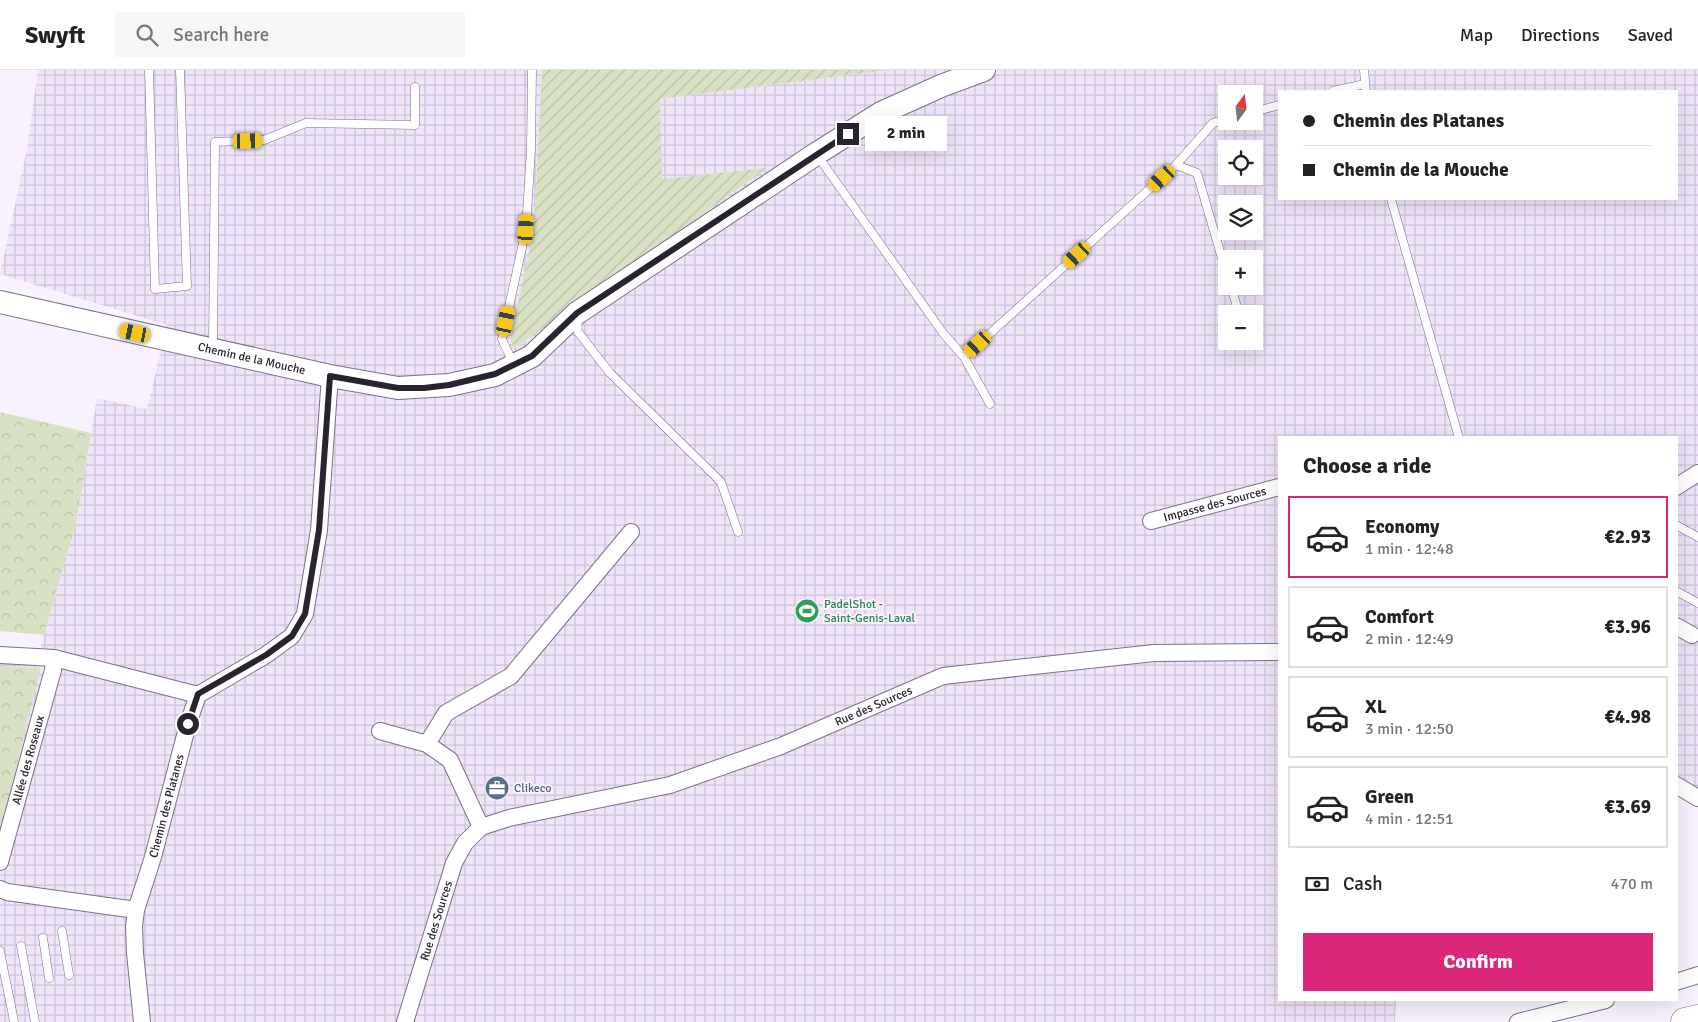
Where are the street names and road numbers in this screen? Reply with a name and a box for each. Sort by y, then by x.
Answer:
street label: Chemin de la Mouche [196,339,307,378]
street label: Impasse des Sources [1162,483,1268,525]
street label: Rue des Sources [832,683,915,729]
street label: Allée des Roseaux [9,713,48,806]
street label: Chemin des Platanes [146,752,187,859]
street label: Rue des Sources [417,879,456,963]

